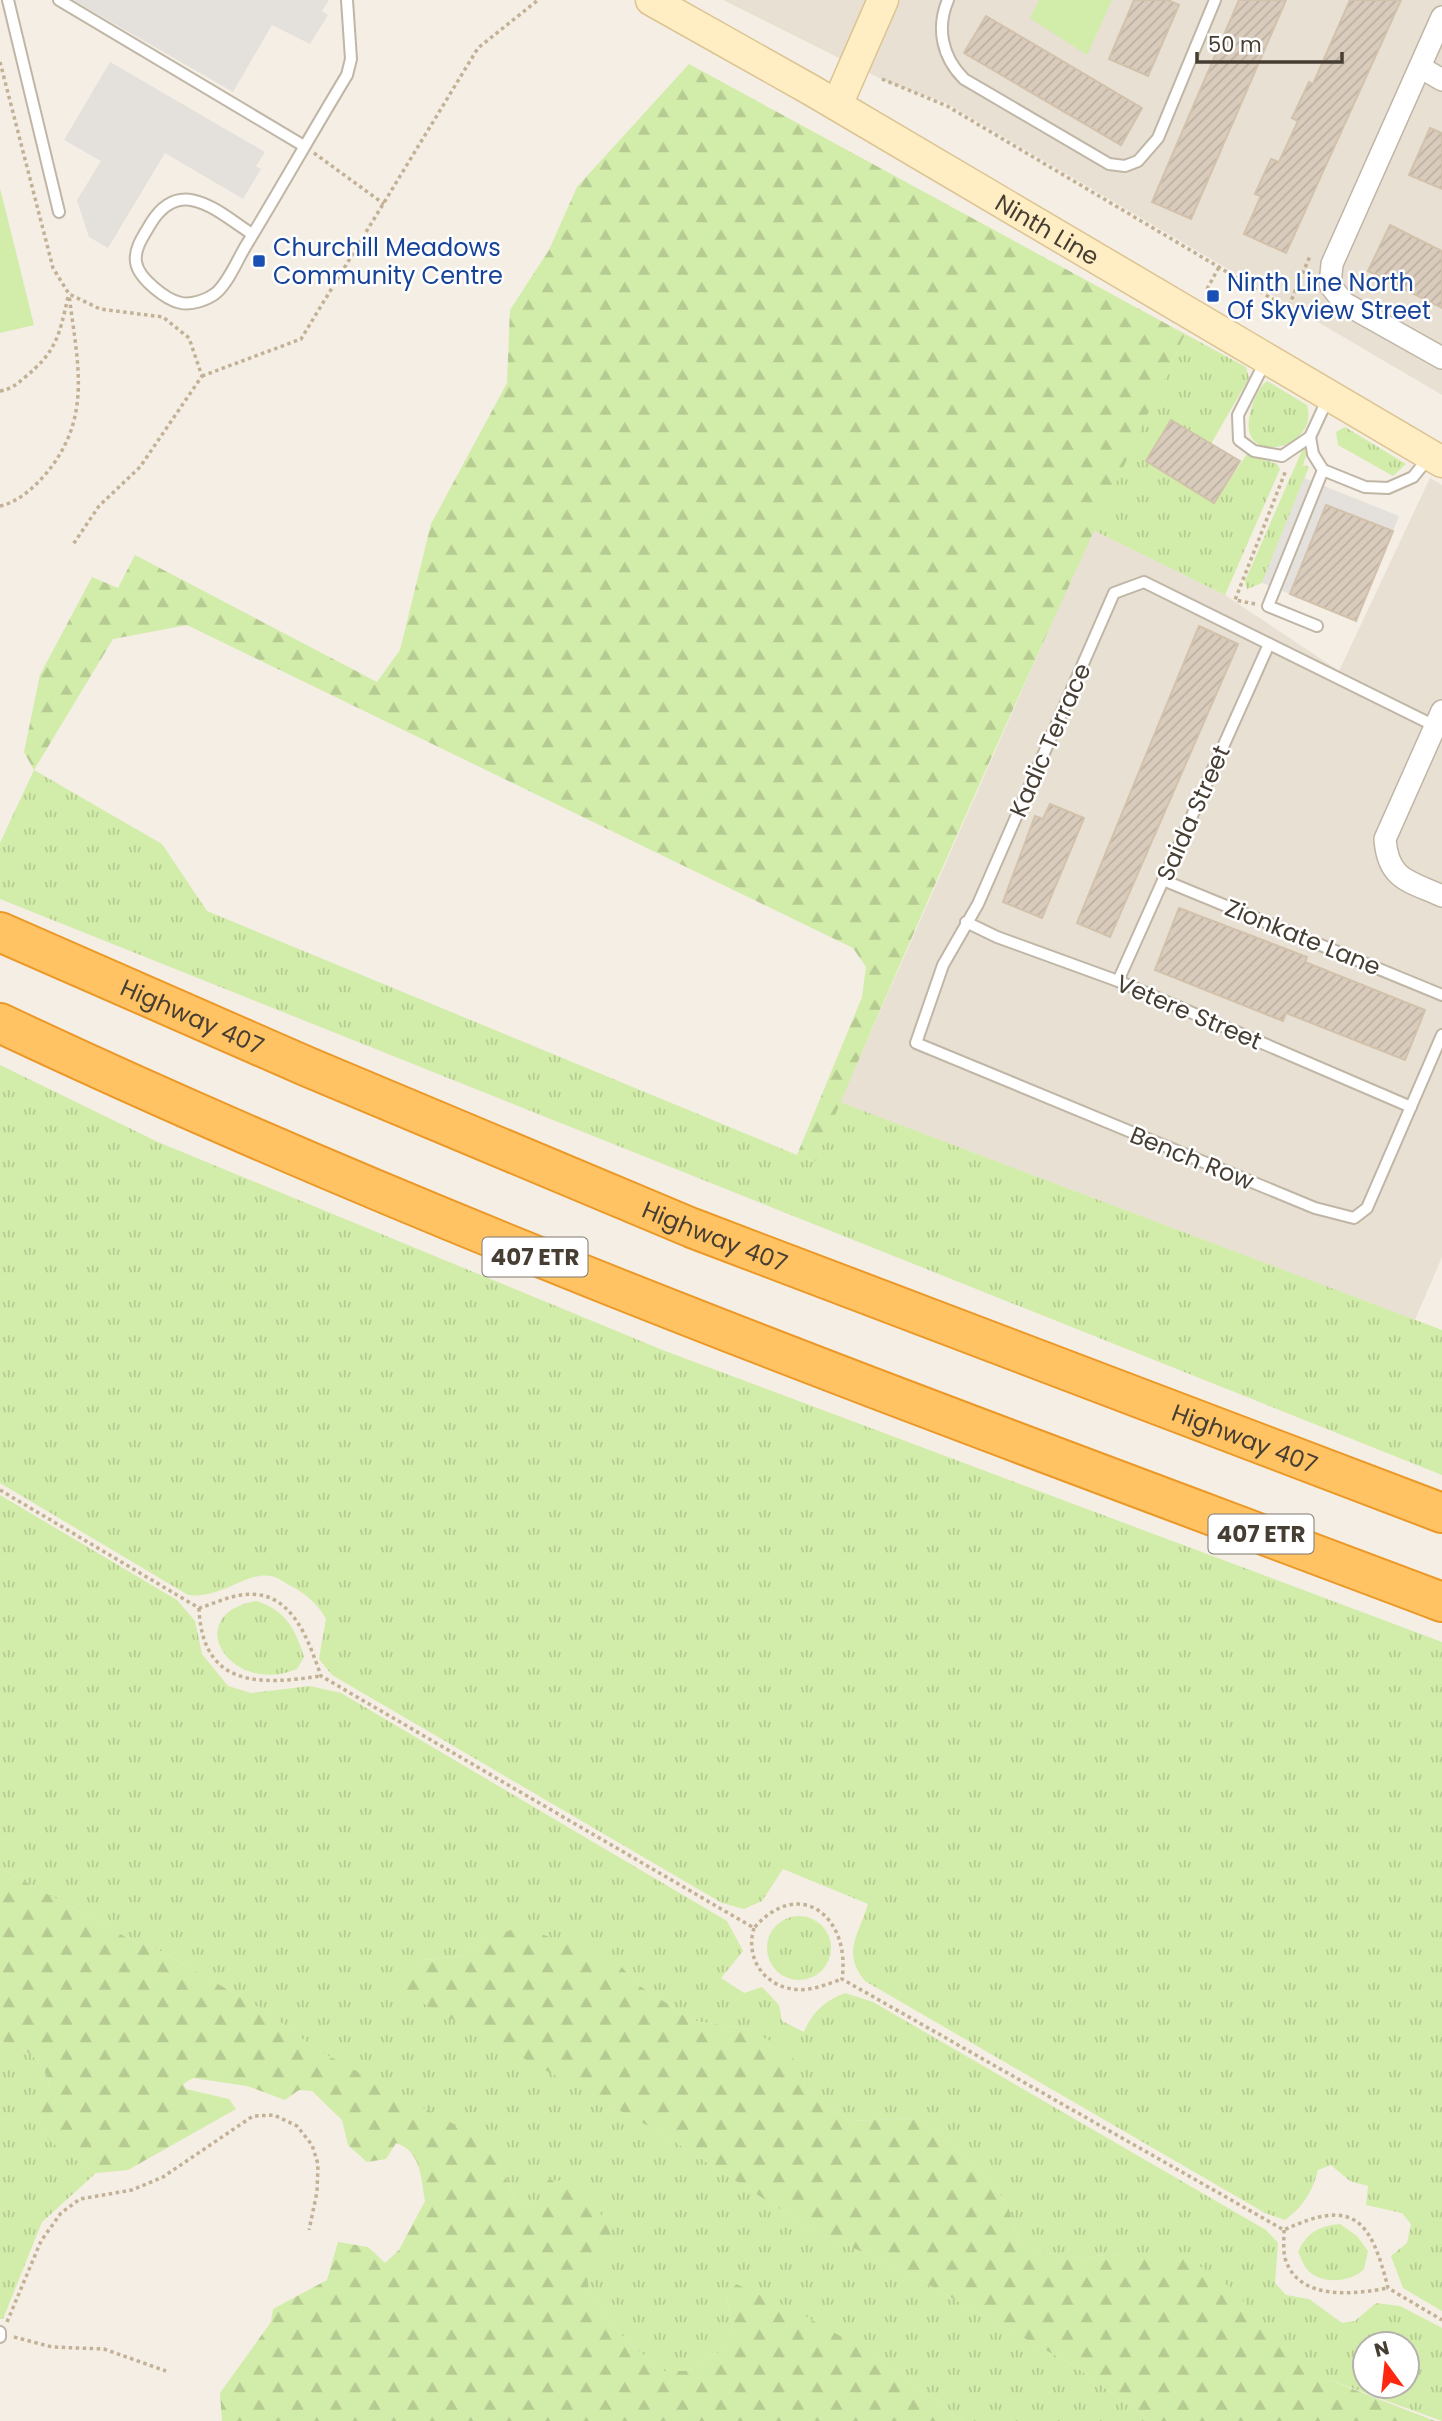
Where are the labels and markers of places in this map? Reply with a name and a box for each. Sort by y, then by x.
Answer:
place label: Churchill Meadows Community Centre [273,231,503,292]
marker: Churchill Meadows Community Centre [251,253,267,269]
place label: Ninth Line North Of Skyview Street [1227,266,1431,327]
marker: Ninth Line North Of Skyview Street [1205,288,1221,304]

